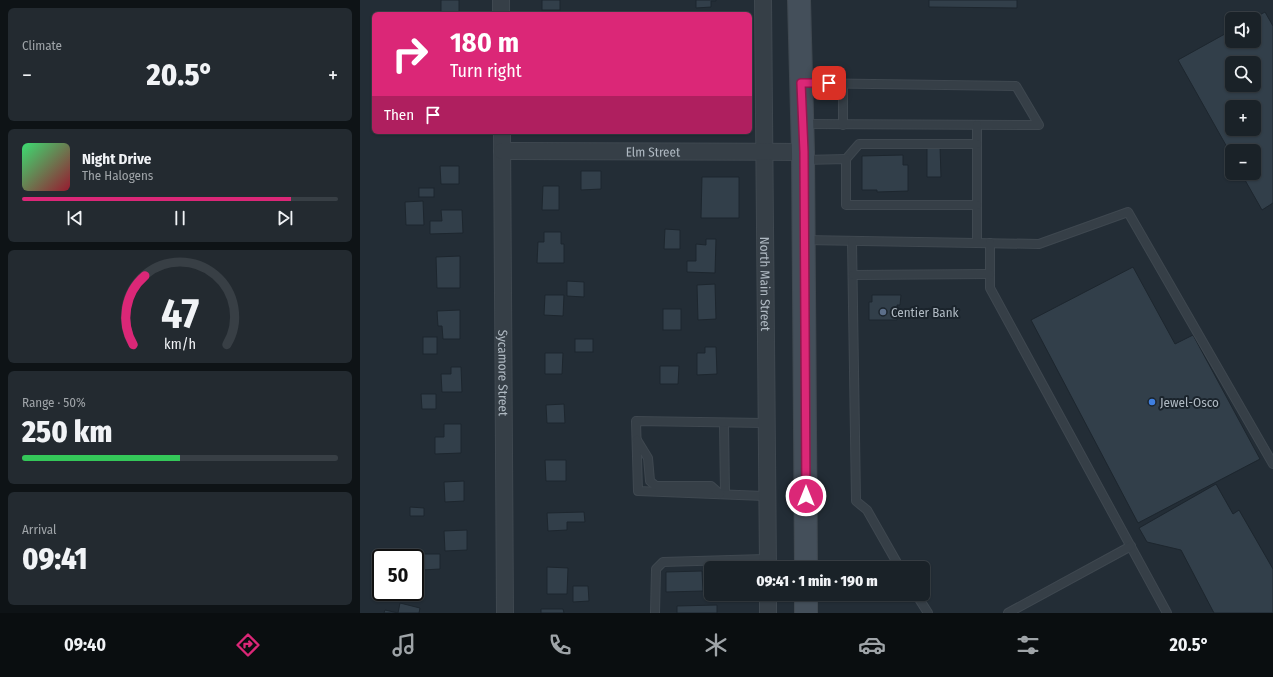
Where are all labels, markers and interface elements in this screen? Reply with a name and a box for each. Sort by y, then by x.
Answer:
map controls [1225,12,1261,180]
button: sound [1225,12,1261,48]
text: 180 m [450,26,519,59]
icon: right [384,28,436,80]
text: Climate [22,38,62,53]
button: search [1225,56,1261,92]
text: 20.5° [147,57,213,93]
text: Turn right [450,60,522,82]
text: − [22,62,32,89]
text: + [328,62,338,89]
pin [812,66,846,100]
icon: arrive [818,72,840,94]
button: + [1225,100,1261,136]
icon: arrive [422,104,444,126]
text: Then [384,106,414,124]
street label: Elm Street [626,144,681,159]
button: − [1225,144,1261,180]
text: Night Drive [82,150,151,168]
text: The Halogens [82,168,153,183]
icon: previous [64,207,86,229]
icon: pause [169,207,191,229]
icon: next [274,207,296,229]
street label: North Main Street [758,237,773,332]
text: 47 [161,288,199,338]
place label: Centier Bank [891,305,959,320]
marker: Centier Bank [878,307,888,317]
street label: Sycamore Street [496,330,511,417]
text: km/h [164,335,196,352]
text: Range · 50% [22,395,86,410]
place label: Jewel-Osco [1160,395,1219,410]
marker: Jewel-Osco [1147,397,1157,407]
text: 250 km [22,414,112,450]
position arrow [785,475,827,517]
text: Arrival [22,522,56,537]
text: 09:41 [22,541,88,577]
speed limit sign: 50 [372,549,424,601]
text: 09:41 · 1 min · 190 m [756,572,878,590]
icon: directions [234,631,262,659]
icon: music [390,631,418,659]
icon: phone [546,631,574,659]
icon: climate [702,631,730,659]
icon: car [858,631,886,659]
icon: filters [1014,631,1042,659]
text: 09:40 [64,634,106,656]
text: 20.5° [1169,634,1209,656]

